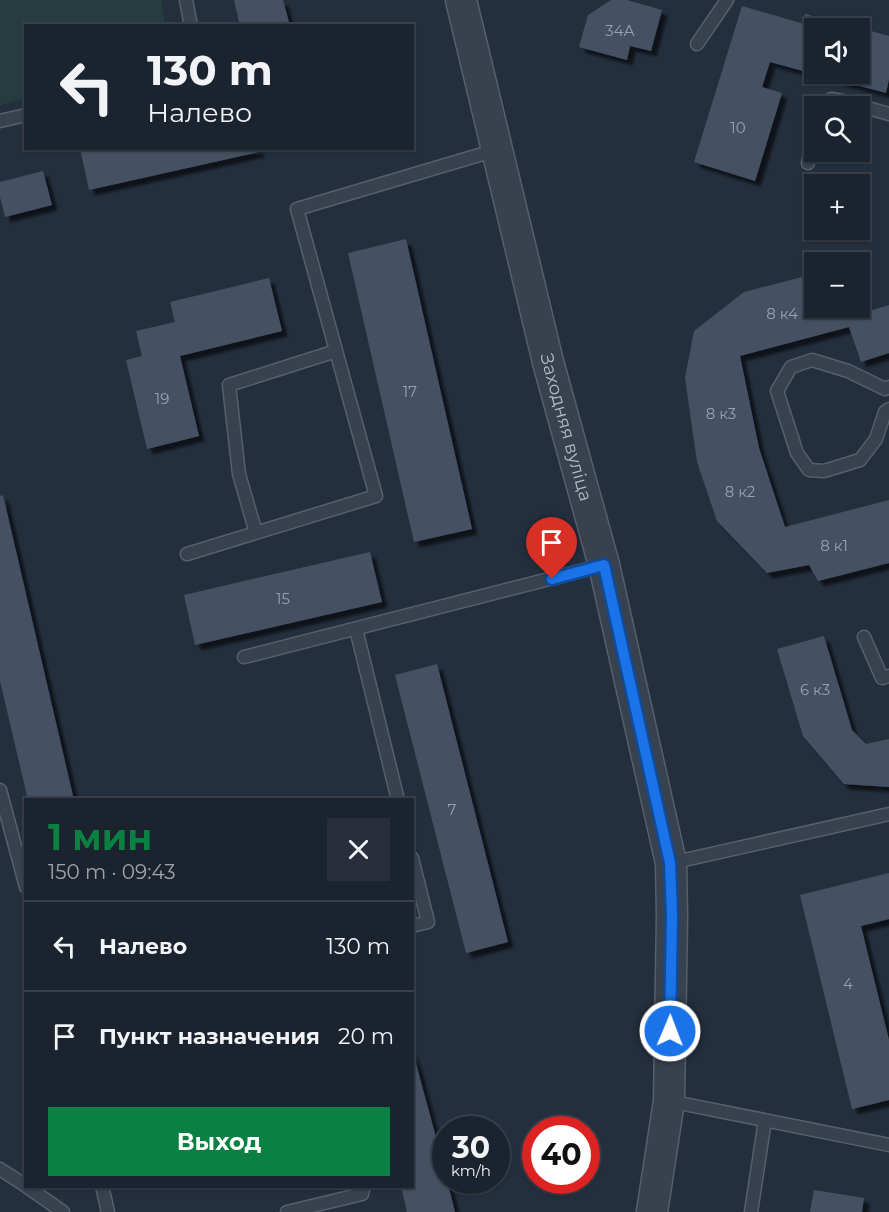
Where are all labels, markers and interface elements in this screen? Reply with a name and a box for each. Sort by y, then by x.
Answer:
map controls [804,18,870,318]
button: sound [804,18,870,84]
house number: 34А [605,21,635,40]
text: 130 m [147,44,273,96]
icon: left [48,48,126,126]
text: Налево [147,96,252,129]
button: search [804,96,870,162]
house number: 10 [730,118,746,137]
button: + [804,174,870,240]
button: − [804,252,870,318]
house number: 8 к4 [766,304,798,323]
street label: Заходняя вуліца [535,351,597,504]
house number: 17 [403,382,417,401]
house number: 19 [155,389,169,408]
house number: 8 к3 [706,404,736,423]
house number: 8 к2 [725,482,755,501]
pin [526,517,577,579]
icon: arrive [535,526,568,559]
house number: 8 к1 [820,536,848,555]
house number: 15 [276,589,290,608]
house number: 6 к3 [800,680,830,699]
house number: 7 [448,800,457,819]
text: 1 мин [48,815,152,859]
button: close [327,818,390,881]
text: 150 m · 09:43 [48,860,176,884]
icon: left [48,930,81,963]
text: Налево [99,933,187,960]
text: 130 m [326,933,390,960]
house number: 4 [843,974,853,993]
position arrow [638,999,702,1063]
icon: arrive [48,1020,81,1053]
text: Пункт назначения [99,1023,320,1050]
text: 20 m [338,1023,394,1050]
button: Выход [48,1107,390,1176]
speed limit sign: 40 [522,1116,600,1194]
text: 30 [452,1129,490,1166]
text: km/h [451,1161,491,1180]

